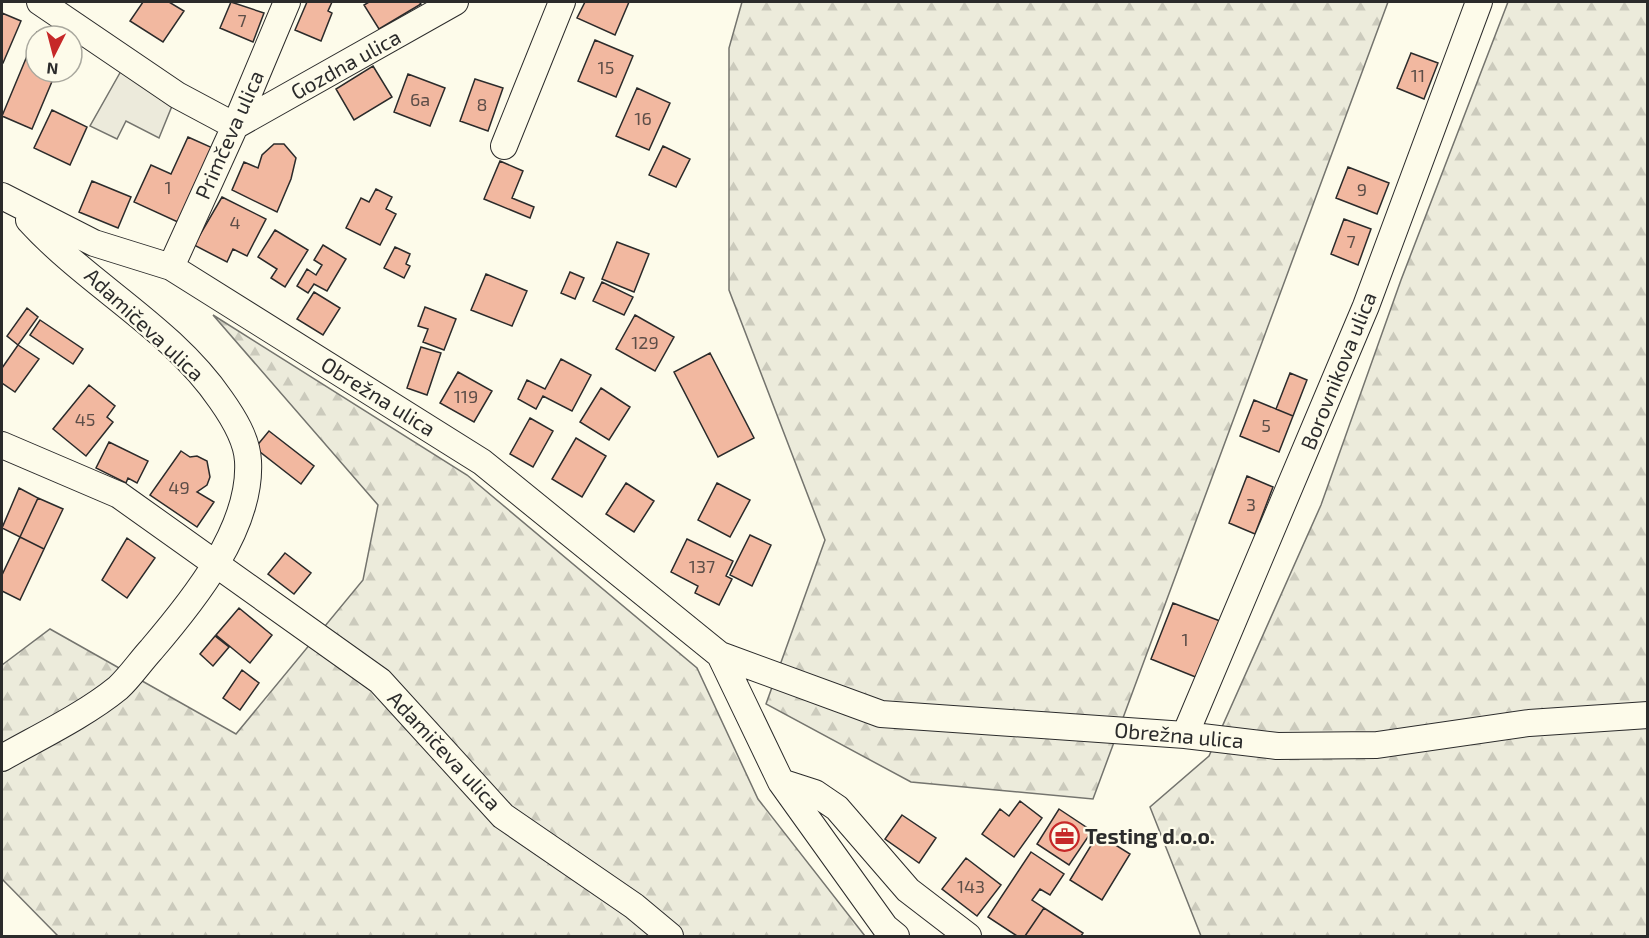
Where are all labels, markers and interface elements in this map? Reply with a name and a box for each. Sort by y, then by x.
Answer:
house number: 7 [237,9,247,31]
street label: Gozdna ulica [286,23,404,104]
north arrow [24,24,84,84]
house number: 15 [598,56,614,78]
text: N [46,59,59,79]
house number: 11 [1411,64,1425,86]
street label: Primčeva ulica [189,66,268,203]
house number: 6a [410,88,430,110]
house number: 8 [477,93,487,115]
house number: 16 [634,107,652,129]
house number: 1 [164,176,172,198]
house number: 9 [1357,178,1367,200]
house number: 4 [229,211,241,233]
house number: 7 [1346,230,1356,252]
street label: Adamičeva ulica [80,262,210,386]
street label: Borovnikova ulica [1295,288,1381,453]
house number: 129 [631,331,659,353]
street label: Obrežna ulica [317,351,440,441]
house number: 119 [454,385,478,407]
house number: 45 [75,408,95,430]
house number: 5 [1261,414,1271,436]
house number: 49 [168,476,190,498]
house number: 3 [1246,493,1256,515]
house number: 137 [689,555,715,577]
house number: 1 [1181,628,1189,650]
street label: Adamičeva ulica [383,685,507,815]
street label: Obrežna ulica [1113,716,1245,753]
office icon: Testing d.o.o. [1048,821,1080,853]
place label: Testing d.o.o. [1085,823,1215,848]
house number: 143 [957,875,985,897]

